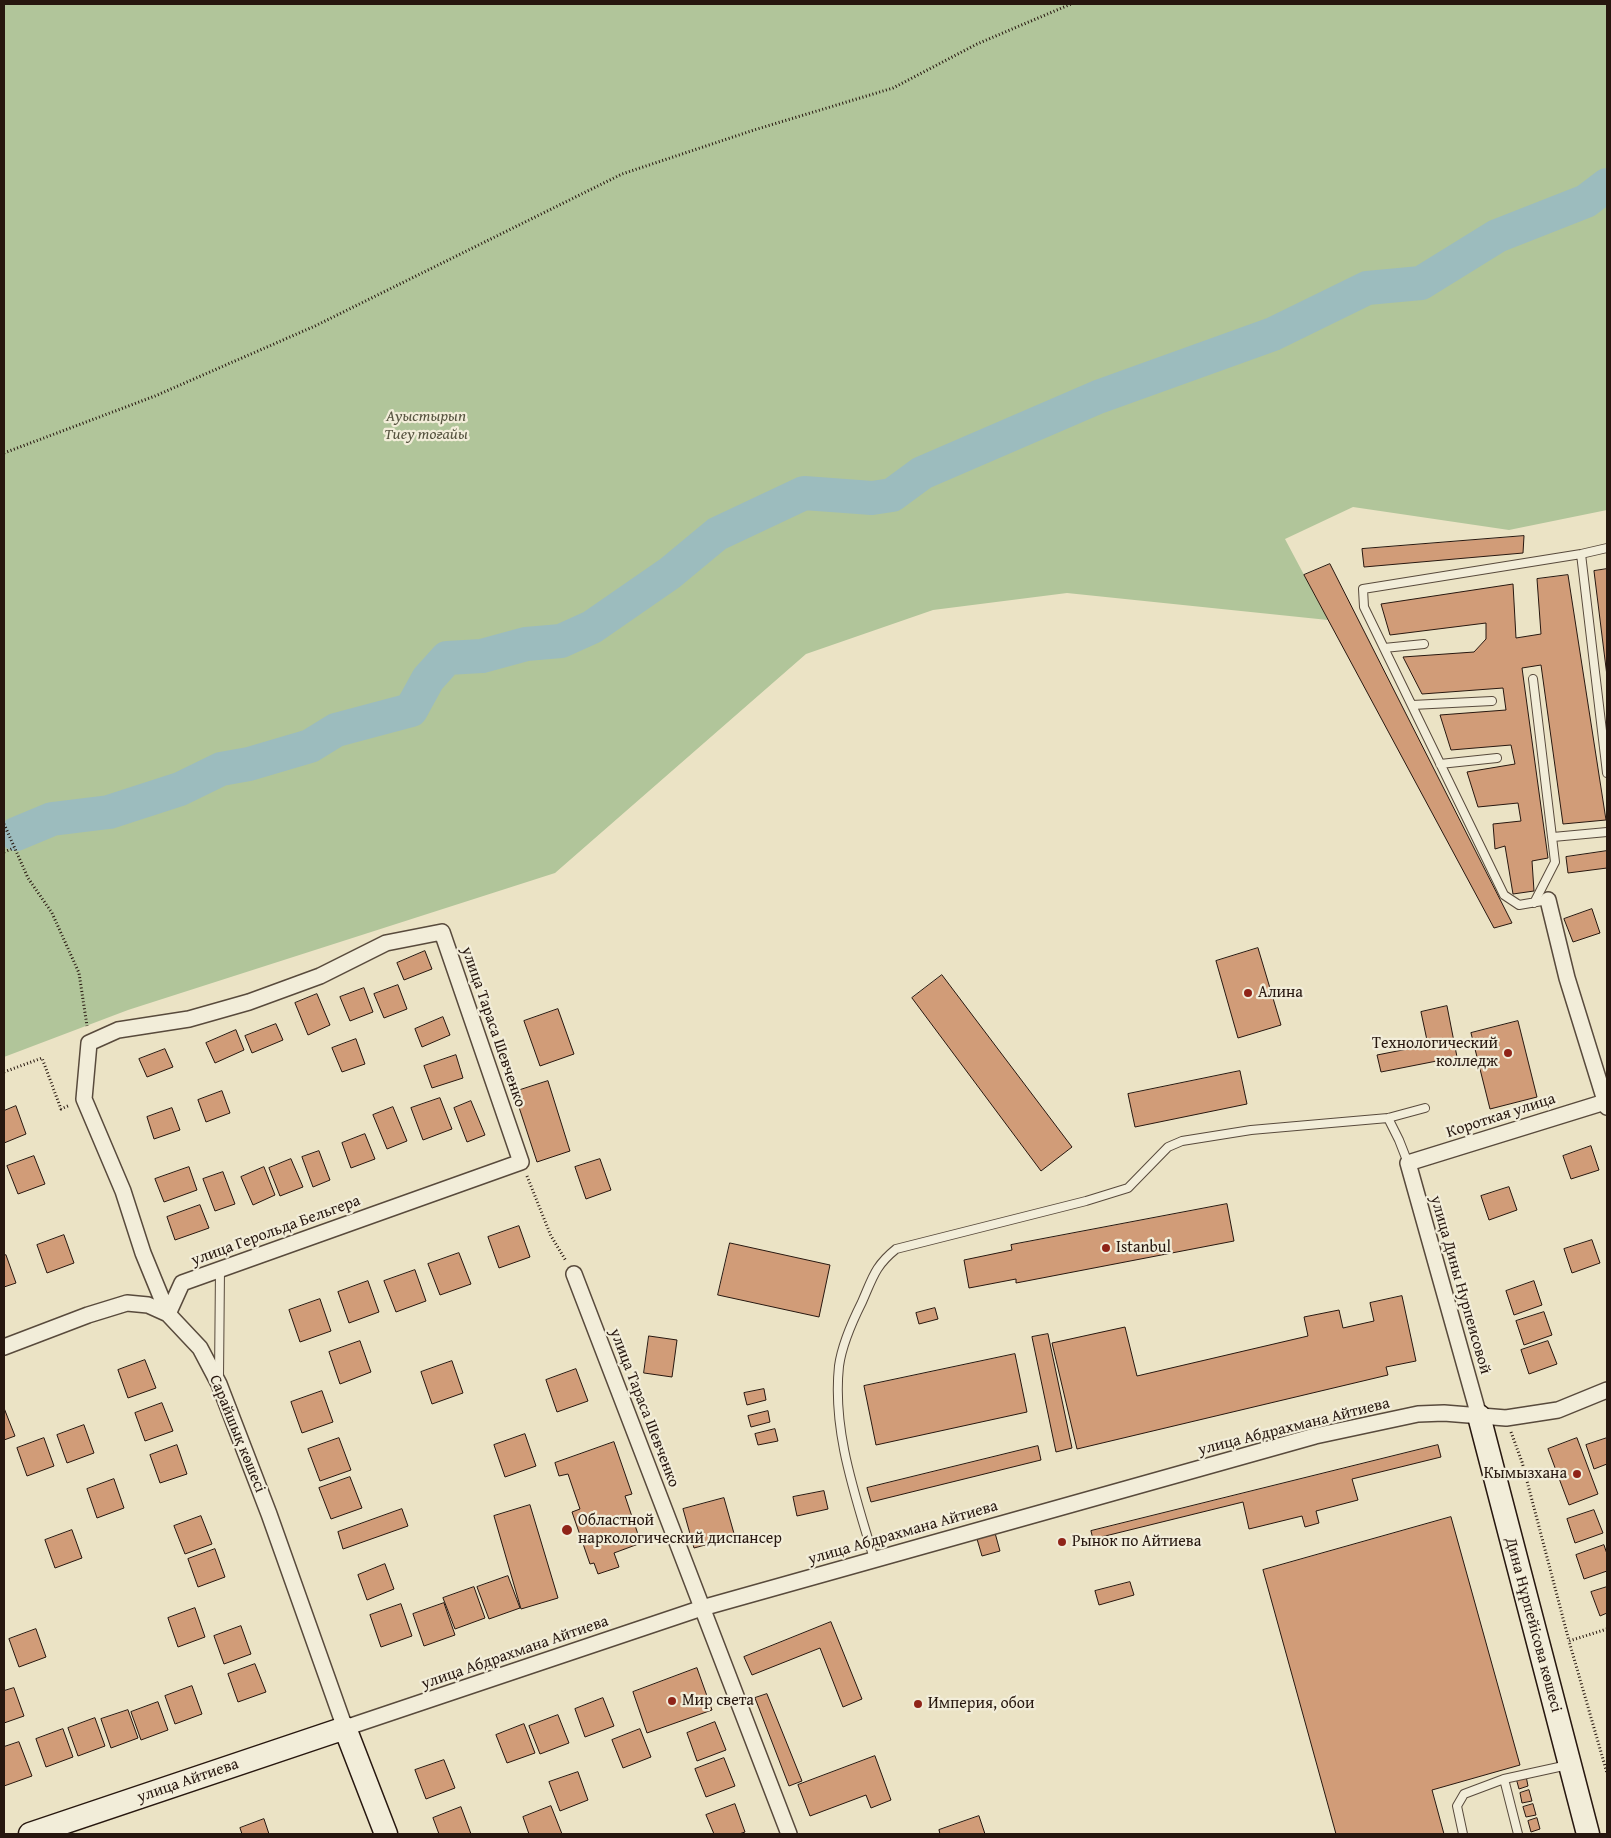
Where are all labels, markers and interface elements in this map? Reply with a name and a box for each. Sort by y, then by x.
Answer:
park label: Ауыстырып Тиеу тоғайы [384,407,468,445]
street label: улица Тараса Шевченко [457,944,529,1110]
place label: Алина [1258,983,1303,1003]
marker: Алина [1242,987,1254,999]
place label: Технологический колледж [1372,1034,1498,1072]
marker: Технологический колледж [1502,1047,1514,1059]
street label: Короткая улица [1444,1089,1558,1143]
street label: улица Герольда Бельгера [189,1191,363,1271]
street label: улица Дины Нурпеисовой [1425,1194,1495,1376]
place label: Istanbul [1116,1238,1171,1258]
marker: Istanbul [1100,1242,1112,1254]
street label: улица Тараса Шевченко [605,1326,683,1490]
street label: Сарайшық көшесі [205,1372,269,1496]
street label: улица Абдрахмана Айтиева [1196,1394,1392,1460]
place label: Кымызхана [1484,1464,1567,1484]
marker: Кымызхана [1571,1468,1583,1480]
street label: улица Абдрахмана Айтиева [806,1497,1000,1569]
place label: Областной наркологический диспансер [578,1511,782,1549]
marker: Областной наркологический диспансер [560,1523,574,1537]
place label: Рынок по Айтиева [1072,1532,1201,1552]
street label: Дина Нұрпейісова көшесі [1500,1535,1566,1715]
marker: Рынок по Айтиева [1056,1536,1068,1548]
street label: улица Абдрахмана Айтиева [419,1612,611,1694]
place label: Мир света [682,1691,754,1711]
place label: Империя, обои [928,1694,1034,1714]
marker: Мир света [666,1695,678,1707]
marker: Империя, обои [912,1698,924,1710]
street label: улица Айтиева [135,1755,241,1807]

